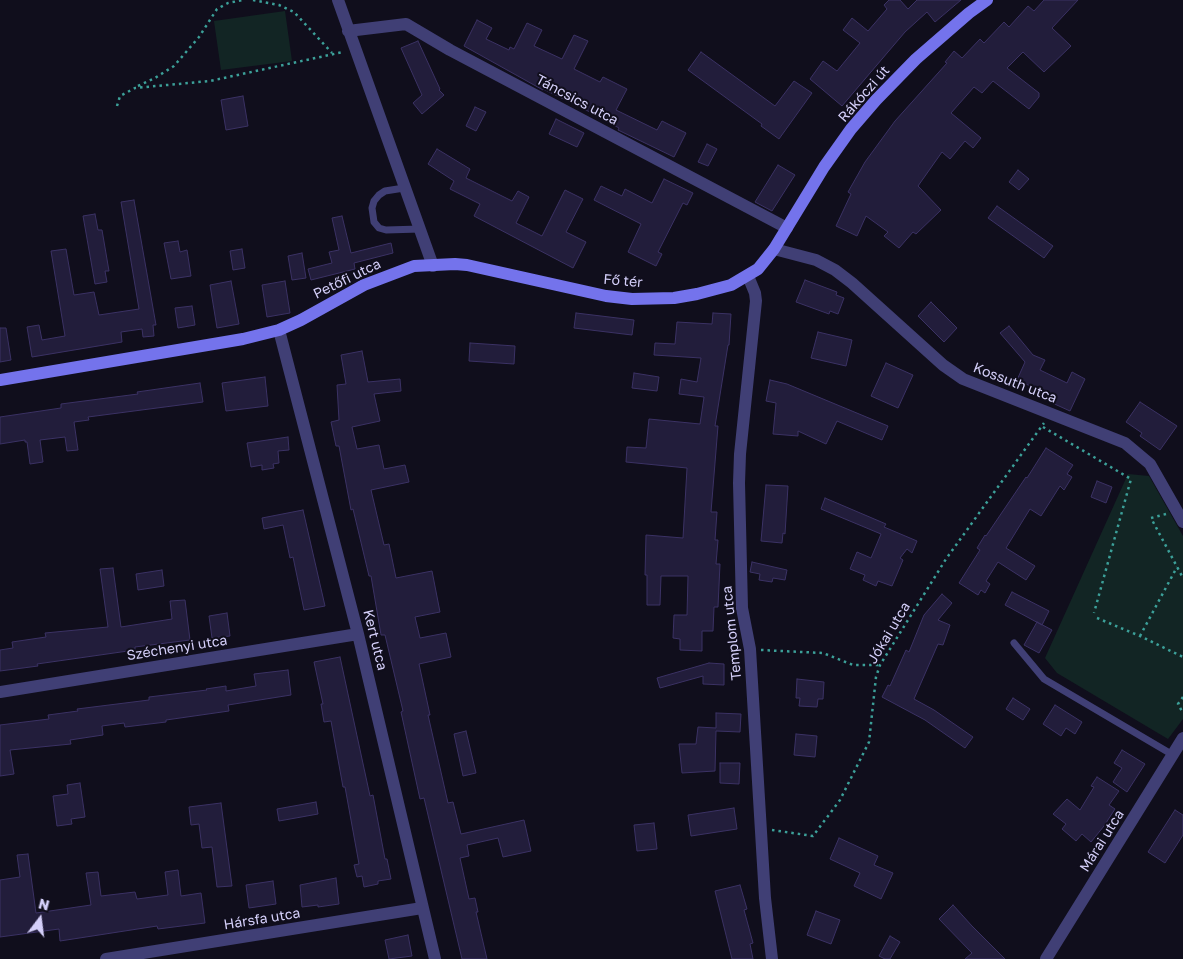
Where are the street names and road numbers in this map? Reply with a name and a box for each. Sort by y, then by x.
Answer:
street label: Rákóczi út [835,62,893,126]
street label: Táncsics utca [533,71,621,129]
street label: Petőfi utca [311,255,383,303]
street label: Fő tér [603,271,643,291]
street label: Kossuth utca [971,359,1059,407]
street label: Templom utca [719,585,745,681]
street label: Jókai utca [864,599,914,667]
street label: Kert utca [359,608,391,672]
street label: Széchenyi utca [126,632,228,664]
street label: Márai utca [1076,807,1128,875]
street label: Hársfa utca [223,905,301,933]

